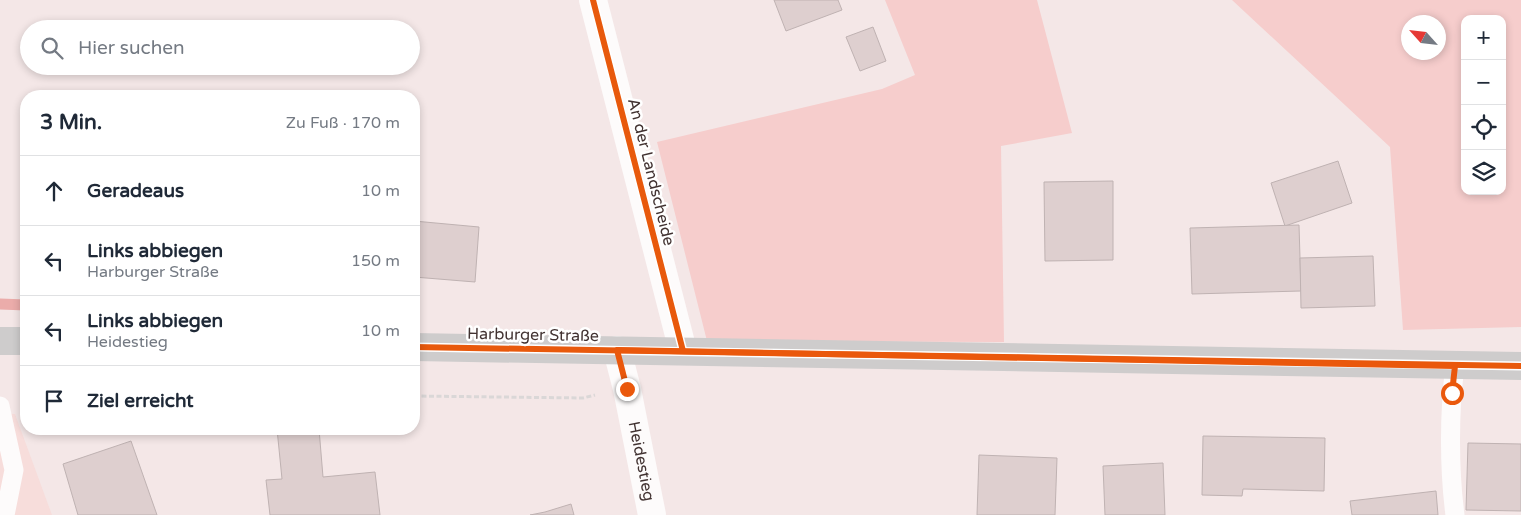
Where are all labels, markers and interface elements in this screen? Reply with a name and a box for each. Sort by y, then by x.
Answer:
north arrow [1401,15,1446,60]
map controls [1461,15,1506,195]
button: + [1461,15,1506,60]
search box [20,20,420,75]
icon: search [38,34,66,62]
text: Hier suchen [78,37,185,59]
button: − [1461,60,1506,105]
street label: An der Landscheide [623,96,679,248]
button: locate [1461,105,1506,150]
text: 3 Min. [40,110,102,135]
text: Zu Fuß · 170 m [286,113,400,133]
button: layers [1461,150,1506,195]
icon: ahead [40,177,68,205]
text: Geradeaus [87,180,184,202]
text: 10 m [361,181,400,201]
text: Links abbiegen [87,240,223,262]
icon: left [40,247,68,275]
text: 150 m [351,251,400,271]
text: Harburger Straße [87,262,219,282]
text: Links abbiegen [87,310,223,332]
icon: left [40,317,68,345]
text: 10 m [361,321,400,341]
street label: Harburger Straße [467,324,599,346]
text: Heidestieg [87,332,168,352]
route end [616,378,639,401]
route start [1441,382,1464,405]
icon: arrive [40,387,68,415]
text: Ziel erreicht [87,390,194,412]
street label: Heidestieg [624,420,659,503]

